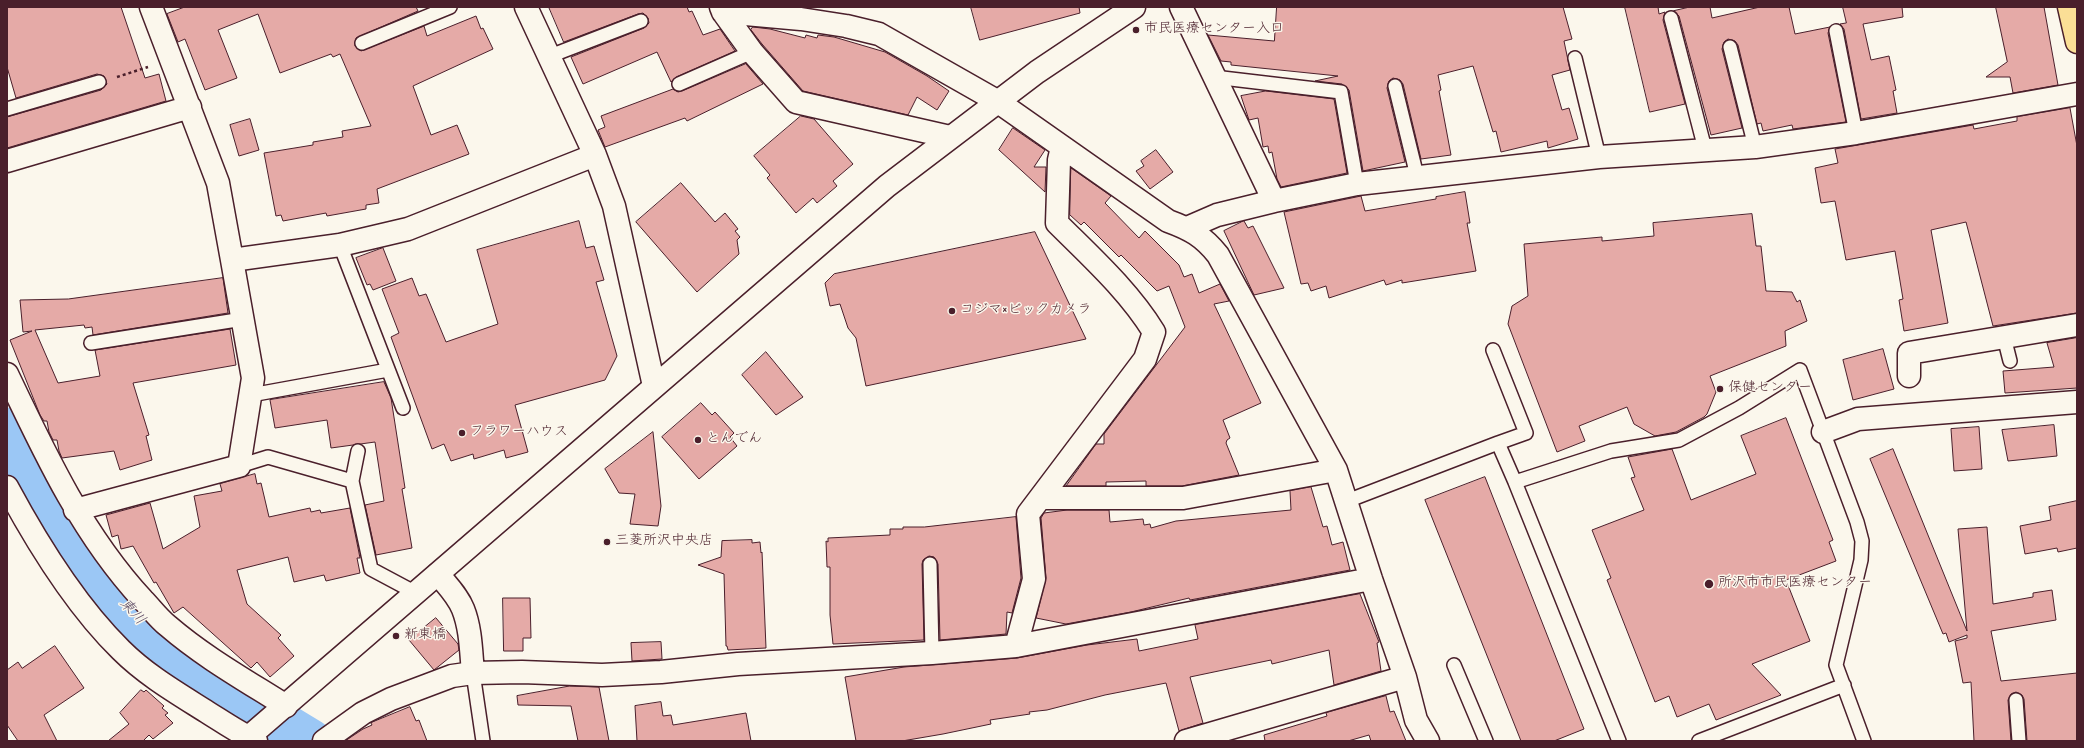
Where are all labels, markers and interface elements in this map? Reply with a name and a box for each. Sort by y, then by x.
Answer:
place label: 市民医療センター入口 [1144,22,1284,38]
marker: 市民医療センター入口 [1131,25,1141,35]
place label: コジマ×ビックカメラ [960,303,1091,319]
marker: コジマ×ビックカメラ [947,306,957,316]
place label: 保健センター [1728,381,1812,397]
marker: 保健センター [1715,384,1725,394]
place label: フラワーハウス [470,425,568,441]
marker: フラワーハウス [457,428,467,438]
place label: とんでん [706,432,762,448]
marker: とんでん [693,435,703,445]
place label: 三菱所沢中央店 [615,534,713,550]
marker: 三菱所沢中央店 [602,537,612,547]
place label: 所沢市市民医療センター [1718,576,1872,592]
marker: 所沢市市民医療センター [1703,578,1715,590]
water label: 東川 [114,596,148,630]
place label: 新東橋 [404,628,446,644]
marker: 新東橋 [391,631,401,641]

